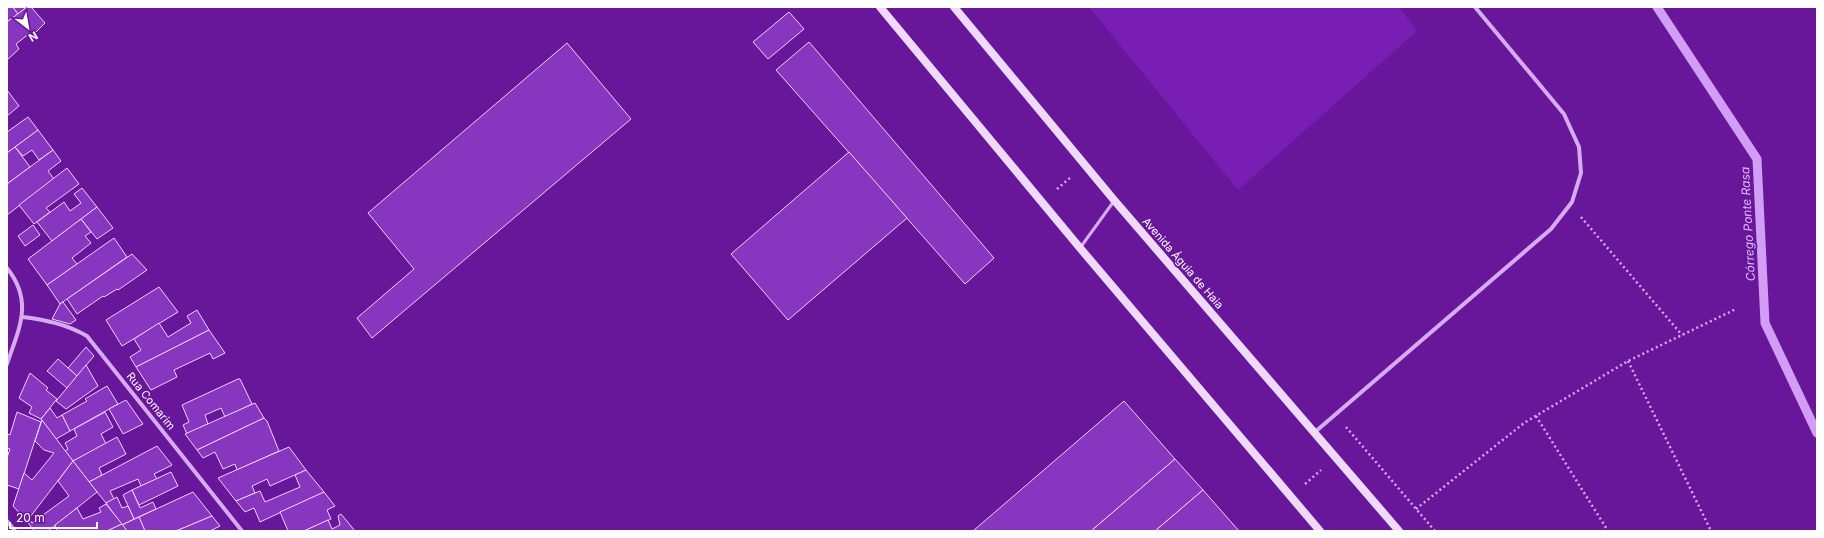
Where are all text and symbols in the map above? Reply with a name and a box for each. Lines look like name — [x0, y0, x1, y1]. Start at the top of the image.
north arrow — [8, 8, 48, 48]
text: N — [26, 28, 40, 45]
water label: Córrego Ponte Rasa — [1737, 166, 1758, 282]
street label: Avenida Águia de Haia — [1139, 214, 1227, 312]
street label: Rua Comarim — [124, 369, 178, 433]
scale bar — [10, 504, 97, 530]
text: 20 m — [16, 510, 45, 525]

